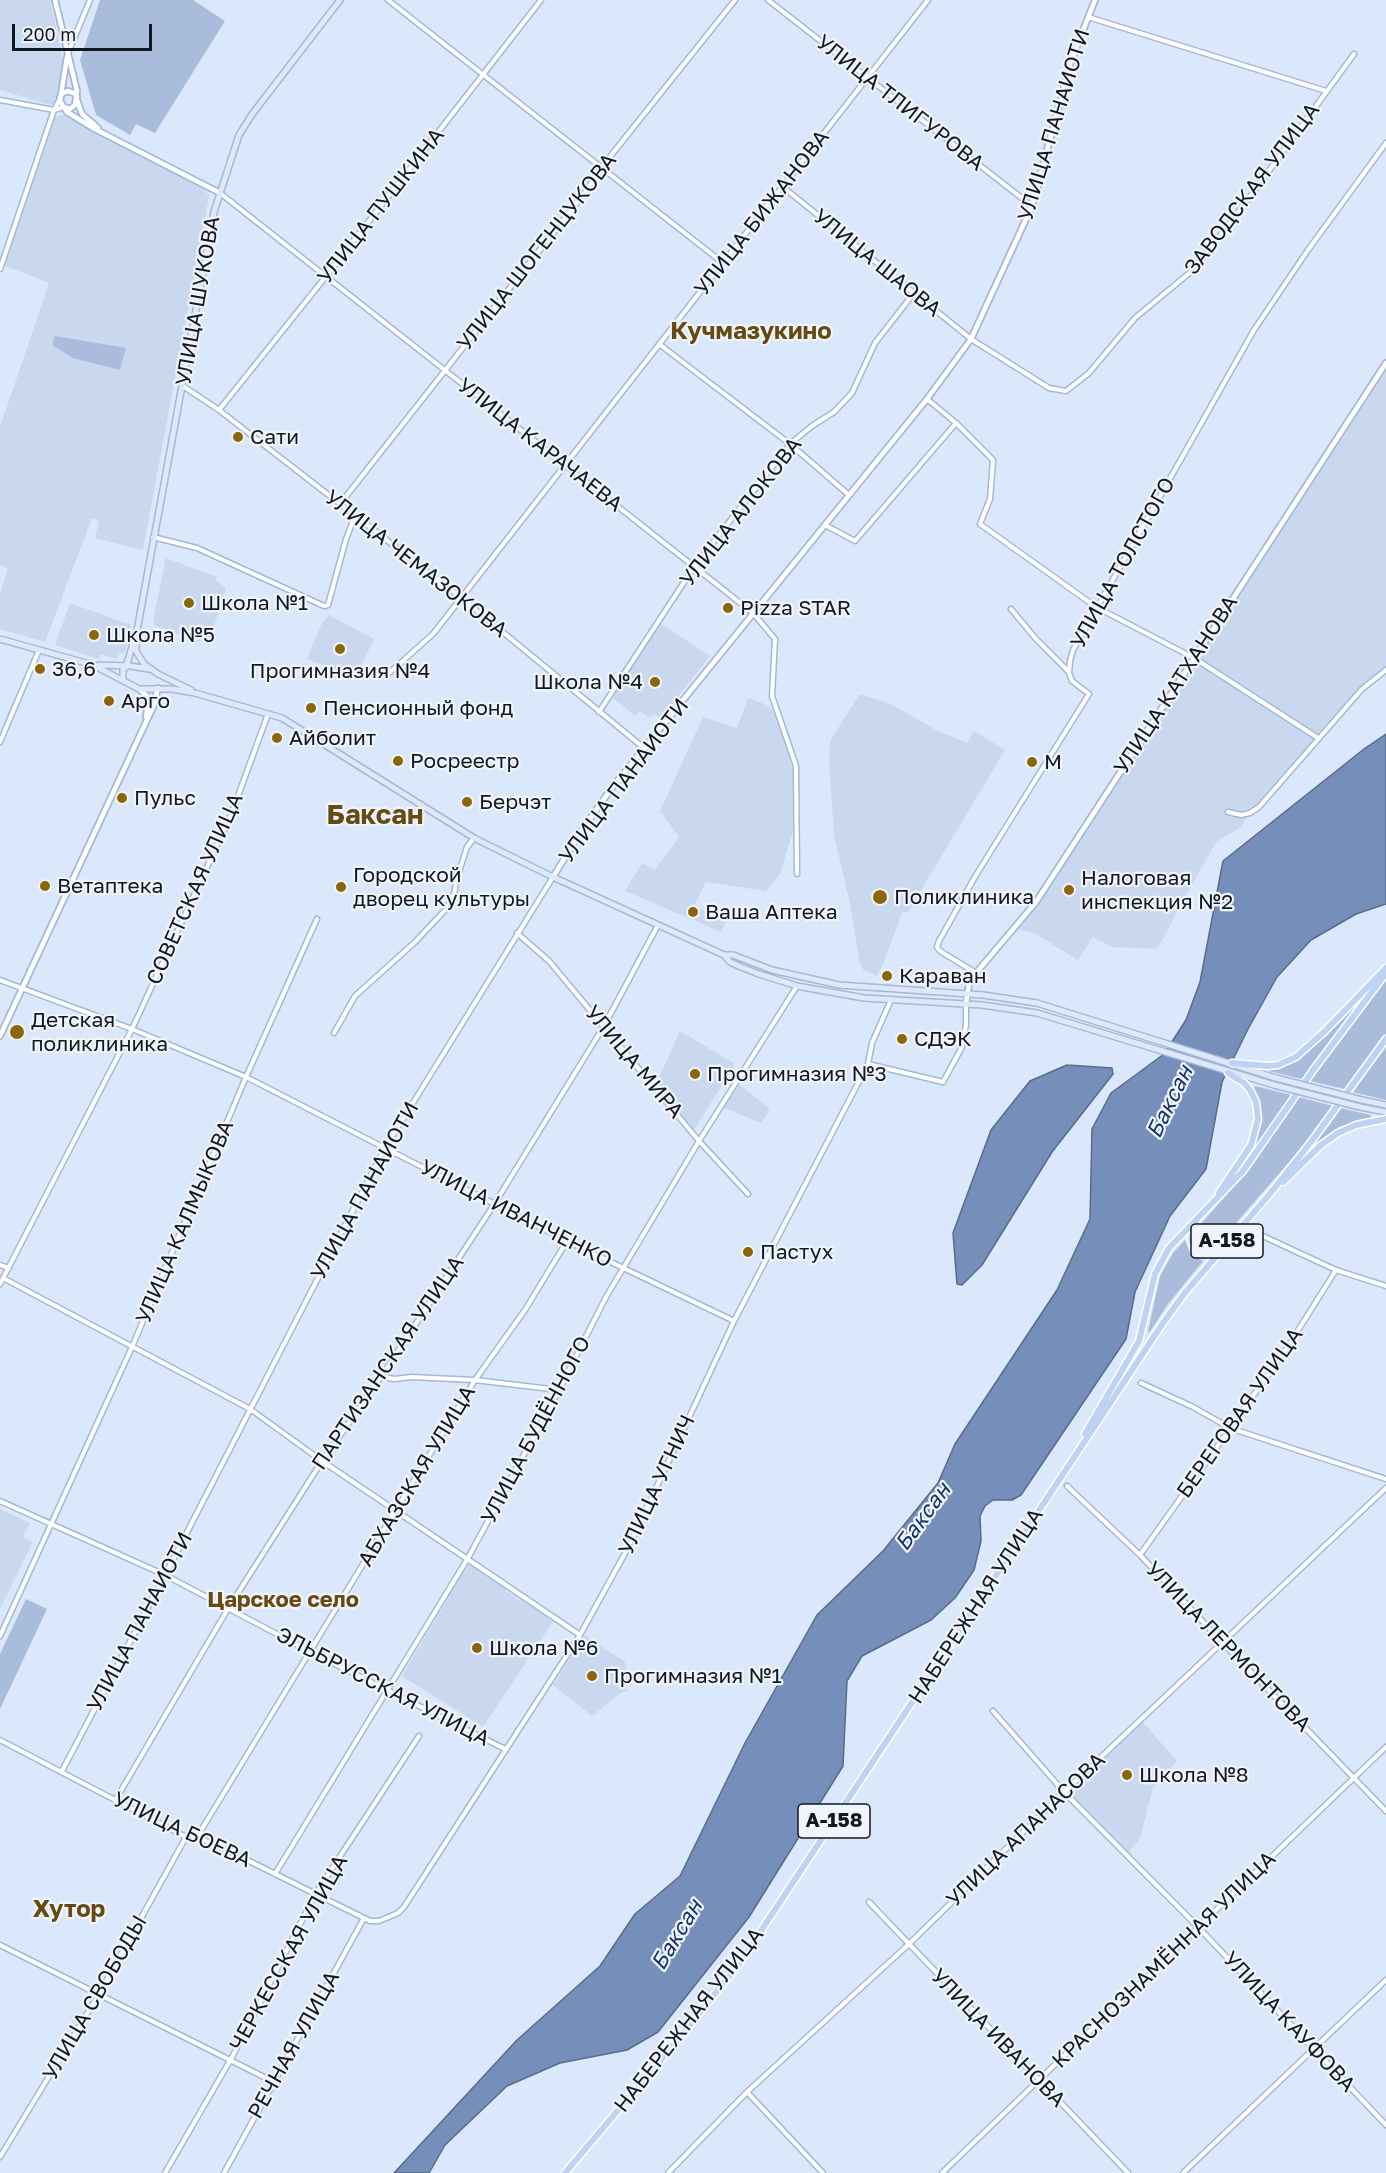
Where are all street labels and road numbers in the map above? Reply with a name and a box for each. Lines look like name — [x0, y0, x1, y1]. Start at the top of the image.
street label: УЛИЦА ПАНАИОТИ — [1013, 26, 1095, 224]
street label: УЛИЦА ТЛИГУРОВА — [811, 30, 989, 176]
street label: ЗАВОДСКАЯ УЛИЦА — [1179, 98, 1325, 280]
street label: УЛИЦА ПУШКИНА — [312, 123, 450, 289]
street label: УЛИЦА БИЖАНОВА — [689, 125, 835, 301]
street label: УЛИЦА ШОГЕНЦУКОВА — [452, 148, 622, 356]
street label: УЛИЦА ШАОВА — [808, 204, 946, 322]
street label: УЛИЦА ШУКОВА — [171, 214, 225, 388]
street label: УЛИЦА КАРАЧАЕВА — [452, 373, 628, 517]
street label: УЛИЦА АЛОКОВА — [675, 432, 807, 592]
street label: УЛИЦА ТОЛСТОГО — [1065, 473, 1181, 653]
street label: УЛИЦА ЧЕМАЗОКОВА — [320, 485, 512, 643]
street label: УЛИЦА КАТХАНОВА — [1109, 591, 1243, 779]
street label: УЛИЦА ПАНАИОТИ — [554, 694, 694, 868]
street label: СОВЕТСКАЯ УЛИЦА — [141, 789, 249, 989]
street label: УЛИЦА МИРА — [579, 1000, 689, 1124]
street label: УЛИЦА ПАНАИОТИ — [306, 1098, 424, 1284]
street label: УЛИЦА КАЛМЫКОВА — [131, 1116, 239, 1328]
street label: УЛИЦА ИВАНЧЕНКО — [416, 1155, 616, 1273]
road number: А-158 — [1191, 1224, 1263, 1258]
street label: ПАРТИЗАНСКАЯ УЛИЦА — [307, 1251, 469, 1475]
street label: БЕРЕГОВАЯ УЛИЦА — [1172, 1323, 1308, 1503]
street label: УЛИЦА БУДЁННОГО — [476, 1332, 596, 1528]
street label: АБХАЗСКАЯ УЛИЦА — [353, 1381, 481, 1571]
street label: УЛИЦА УГНИЧ — [614, 1411, 700, 1559]
street label: НАБЕРЕЖНАЯ УЛИЦА — [903, 1504, 1049, 1708]
street label: УЛИЦА ПАНАИОТИ — [82, 1528, 198, 1716]
street label: УЛИЦА ЛЕРМОНТОВА — [1140, 1557, 1316, 1737]
street label: ЭЛЬБРУССКАЯ УЛИЦА — [272, 1622, 494, 1752]
street label: УЛИЦА АПАНАСОВА — [941, 1748, 1111, 1912]
street label: УЛИЦА БОЕВА — [109, 1787, 255, 1873]
road number: А-158 — [798, 1804, 870, 1838]
street label: КРАСНОЗНАМЁННАЯ УЛИЦА — [1047, 1846, 1281, 2074]
street label: ЧЕРКЕССКАЯ УЛИЦА — [225, 1851, 353, 2055]
street label: УЛИЦА СВОБОДЫ — [37, 1911, 153, 2085]
street label: НАБЕРЕЖНАЯ УЛИЦА — [609, 1923, 769, 2117]
street label: УЛИЦА КАУФОВА — [1218, 1947, 1360, 2097]
street label: УЛИЦА ИВАНОВА — [925, 1964, 1071, 2112]
street label: РЕЧНАЯ УЛИЦА — [243, 1967, 345, 2123]

